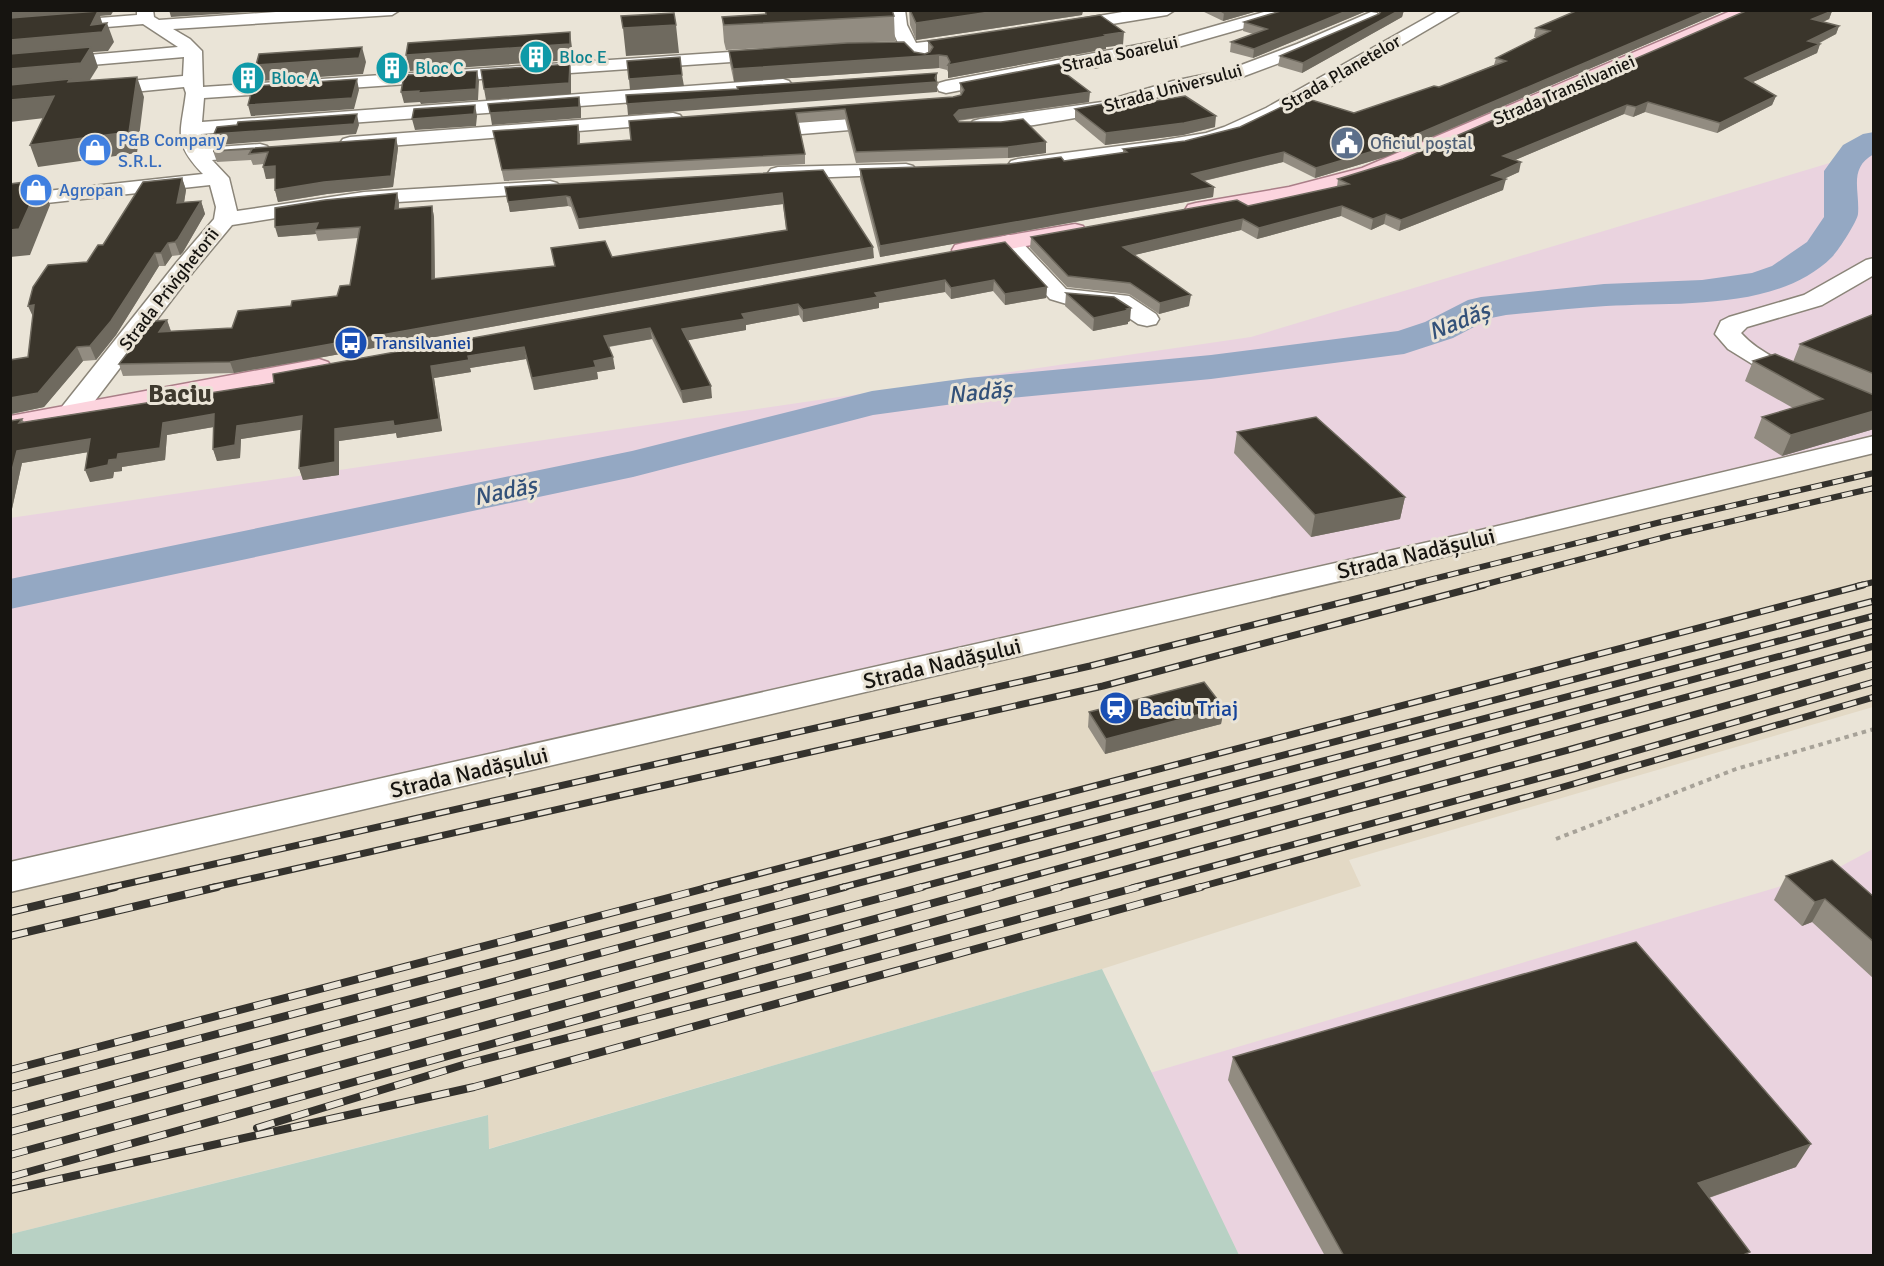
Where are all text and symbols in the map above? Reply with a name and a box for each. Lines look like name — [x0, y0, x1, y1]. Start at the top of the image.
street label: Strada Planetelor — [1277, 30, 1405, 116]
street label: Strada Soarelui — [1060, 31, 1180, 77]
building icon: Bloc E — [518, 39, 554, 75]
place label: Bloc E — [559, 46, 607, 68]
building icon: Bloc C — [374, 50, 410, 86]
street label: Strada Transilvaniei — [1490, 50, 1638, 130]
place label: Bloc C — [415, 57, 464, 79]
street label: Strada Universului — [1102, 59, 1244, 117]
building icon: Bloc A — [230, 60, 266, 96]
place label: Bloc A — [271, 67, 320, 89]
public building icon: Oficiul poștal — [1329, 125, 1365, 161]
place label: P&B Company S.R.L. — [118, 129, 226, 172]
shop icon: P&B Company S.R.L. — [77, 132, 113, 168]
place label: Oficiul poștal — [1370, 132, 1472, 154]
shop icon: Agropan — [18, 172, 54, 208]
place label: Agropan — [59, 179, 124, 201]
street label: Strada Privighetorii — [114, 223, 224, 355]
water label: Nadăș — [1424, 294, 1496, 347]
bus stop icon: Transilvaniei — [333, 325, 369, 361]
place label: Transilvaniei — [374, 332, 471, 354]
water label: Nadăș — [947, 373, 1016, 410]
district label: Baciu — [148, 378, 212, 410]
water label: Nadăș — [471, 469, 542, 512]
street label: Strada Nadășului — [1335, 522, 1498, 585]
street label: Strada Nadășului — [861, 632, 1024, 695]
station icon: Baciu Triaj — [1098, 690, 1134, 726]
place label: Baciu Triaj — [1139, 695, 1238, 722]
street label: Strada Nadășului — [388, 741, 551, 804]

